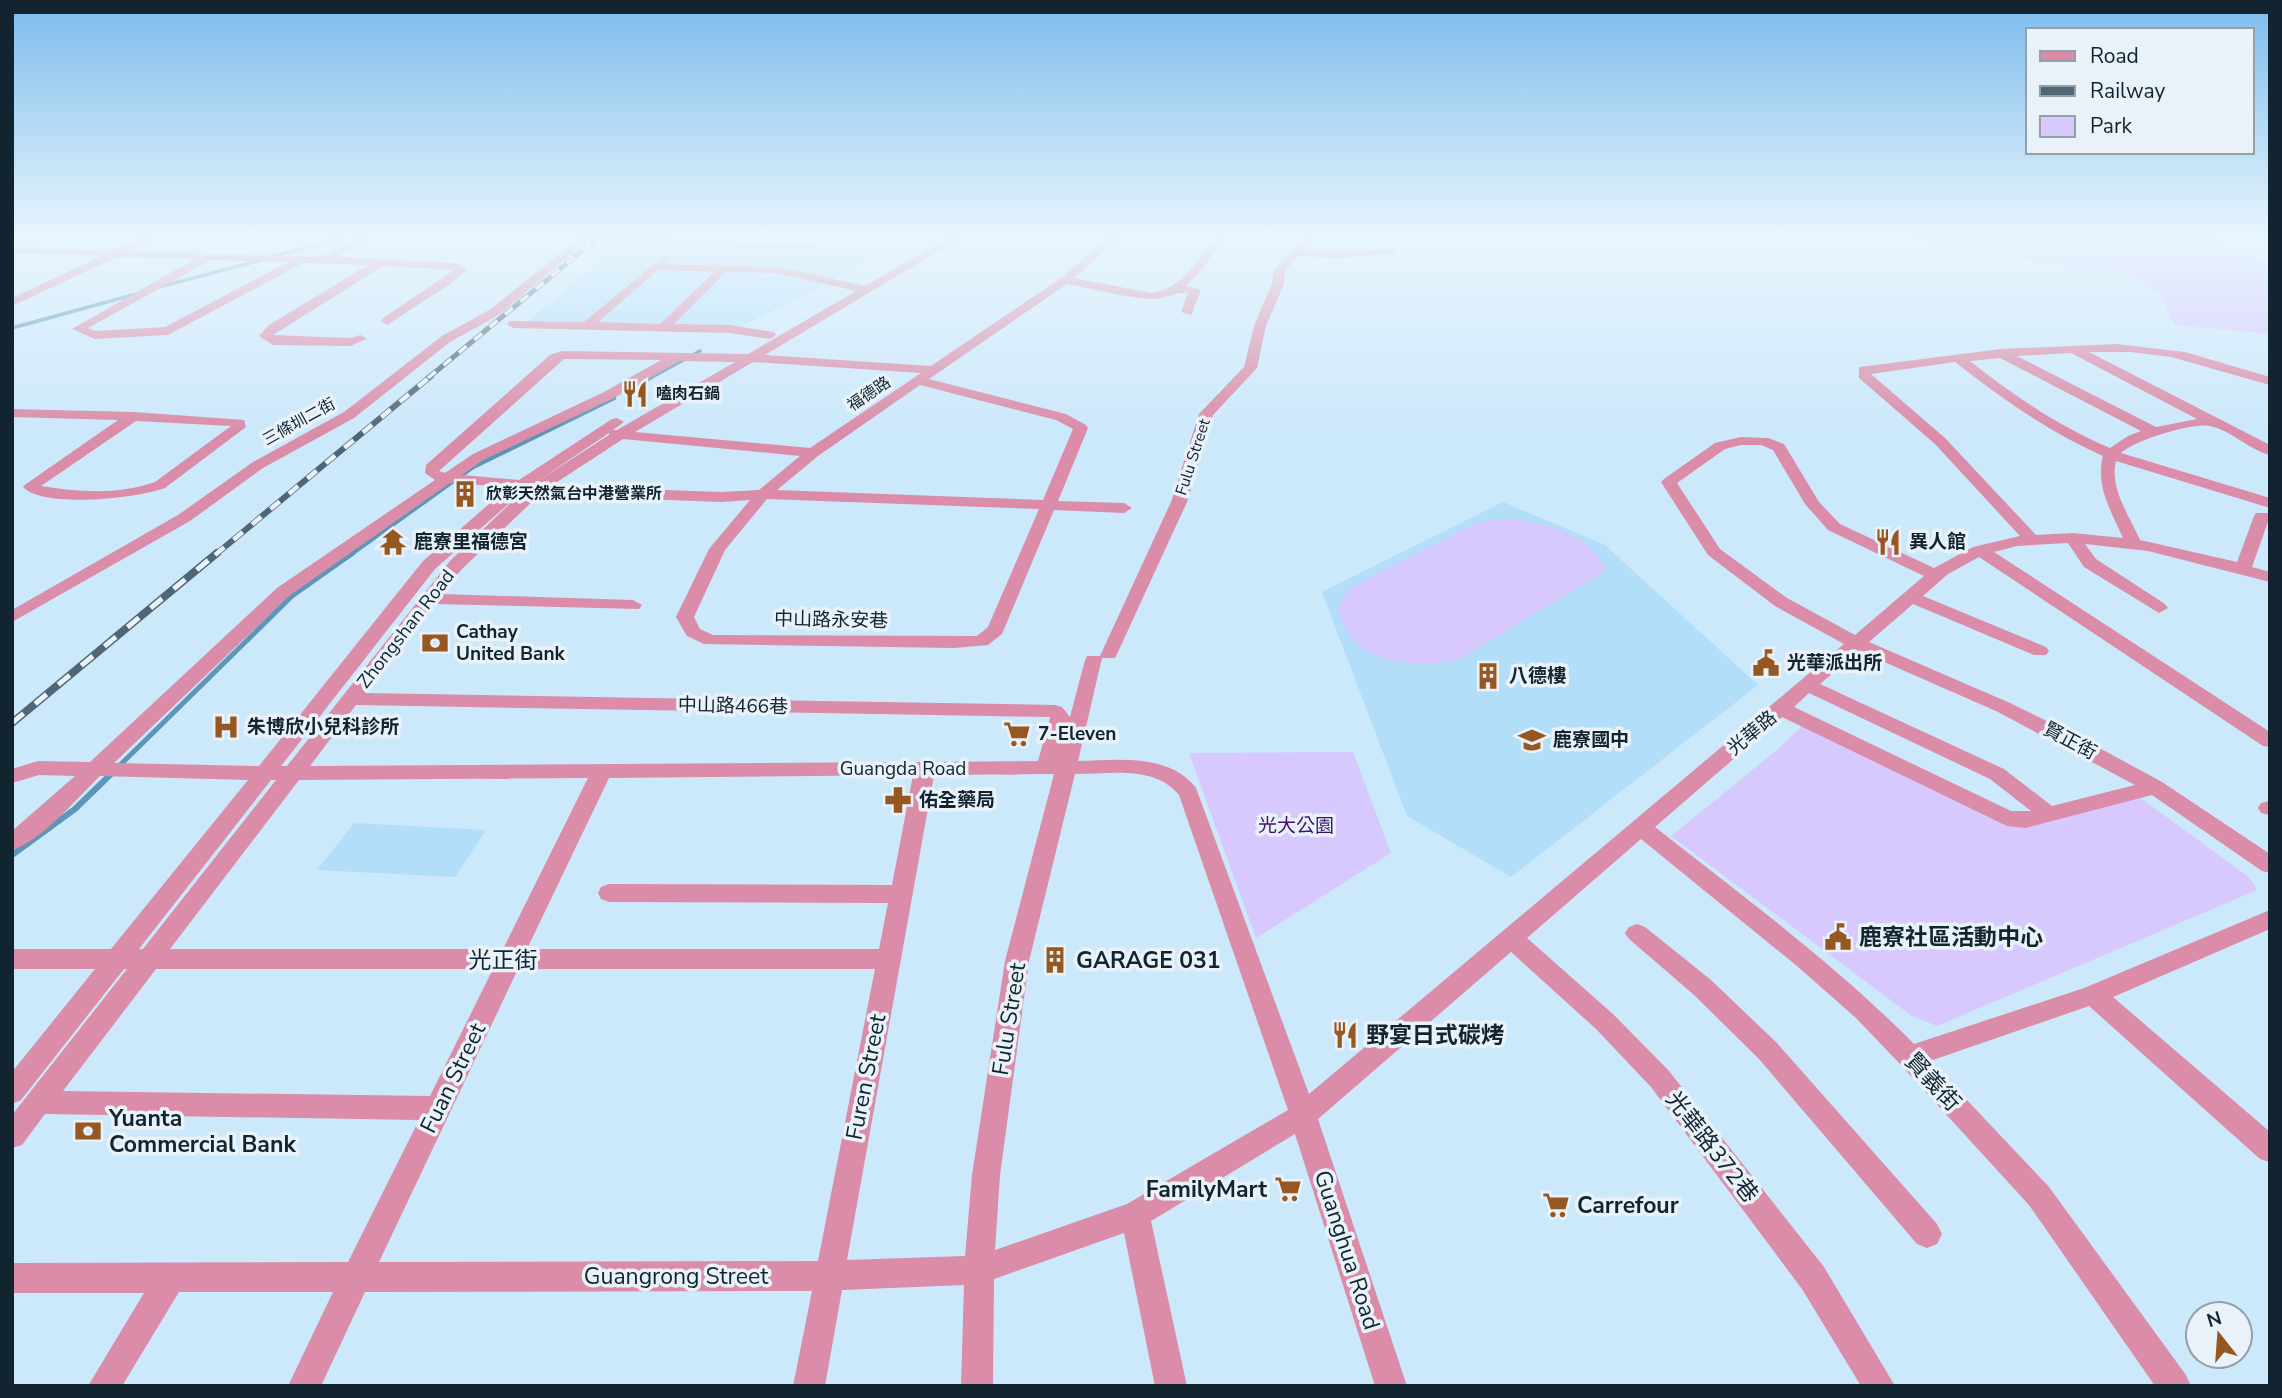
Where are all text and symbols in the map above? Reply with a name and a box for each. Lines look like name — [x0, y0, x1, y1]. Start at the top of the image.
legend — [2026, 28, 2254, 154]
text: Road — [2090, 42, 2139, 70]
text: Railway — [2090, 77, 2165, 105]
text: Park — [2090, 112, 2132, 140]
street label: 福德路 — [843, 371, 895, 417]
restaurant icon: 嗑肉石鍋 — [620, 379, 650, 409]
place label: 嗑肉石鍋 — [656, 383, 720, 405]
street label: 三條圳二街 — [259, 393, 339, 451]
street label: Fulu Street — [1170, 416, 1216, 498]
building icon: 欣彰天然氣台中港營業所 — [450, 479, 480, 509]
place label: 欣彰天然氣台中港營業所 — [486, 483, 662, 505]
temple icon: 鹿寮里福德宮 — [378, 527, 408, 557]
restaurant icon: 異人館 — [1873, 527, 1903, 557]
place label: 鹿寮里福德宮 — [414, 529, 528, 555]
place label: 異人館 — [1909, 529, 1966, 555]
street label: Zhongshan Road — [351, 564, 461, 694]
street label: 中山路永安巷 — [774, 606, 888, 634]
place label: Cathay United Bank — [456, 619, 566, 667]
bank icon: Cathay United Bank — [420, 628, 450, 658]
public building icon: 光華派出所 — [1751, 648, 1781, 678]
place label: 光華派出所 — [1787, 650, 1882, 676]
building icon: 八德樓 — [1473, 661, 1503, 691]
place label: 八德樓 — [1509, 663, 1566, 689]
street label: 中山路466巷 — [678, 692, 788, 720]
street label: 光華路 — [1722, 705, 1782, 761]
hospital icon: 朱博欣小兒科診所 — [211, 712, 241, 742]
place label: 朱博欣小兒科診所 — [247, 714, 399, 740]
street label: 賢正街 — [2039, 716, 2101, 766]
supermarket icon: 7-Eleven — [1002, 719, 1032, 749]
place label: 7-Eleven — [1038, 721, 1116, 747]
school or university icon: 鹿寮國中 — [1517, 725, 1547, 755]
place label: 鹿寮國中 — [1553, 727, 1629, 753]
street label: Guangda Road — [840, 756, 966, 782]
pharmacy icon: 佑全藥局 — [883, 785, 913, 815]
place label: 佑全藥局 — [919, 787, 995, 813]
park label: 光大公園 — [1258, 813, 1334, 839]
public building icon: 鹿寮社區活動中心 — [1823, 922, 1853, 952]
place label: 鹿寮社區活動中心 — [1859, 922, 2043, 953]
street label: 光正街 — [469, 945, 538, 976]
building icon: GARAGE 031 — [1040, 945, 1070, 975]
place label: GARAGE 031 — [1076, 945, 1221, 976]
street label: Fulu Street — [985, 960, 1033, 1078]
street label: Furen Street — [839, 1011, 894, 1142]
street label: Fuan Street — [413, 1017, 493, 1138]
restaurant icon: 野宴日式碳烤 — [1330, 1020, 1360, 1050]
place label: 野宴日式碳烤 — [1366, 1020, 1504, 1051]
street label: 賢義街 — [1898, 1046, 1968, 1118]
street label: 光華路372巷 — [1659, 1085, 1765, 1209]
place label: Yuanta Commercial Bank — [108, 1103, 296, 1160]
bank icon: Yuanta Commercial Bank — [73, 1116, 103, 1146]
street label: Guanghua Road — [1307, 1166, 1387, 1334]
place label: FamilyMart — [1146, 1174, 1267, 1205]
supermarket icon: FamilyMart — [1273, 1174, 1303, 1204]
supermarket icon: Carrefour — [1541, 1190, 1571, 1220]
place label: Carrefour — [1577, 1190, 1679, 1221]
street label: Guangrong Street — [584, 1261, 769, 1292]
north arrow — [2184, 1300, 2254, 1370]
text: N — [2204, 1305, 2225, 1334]

